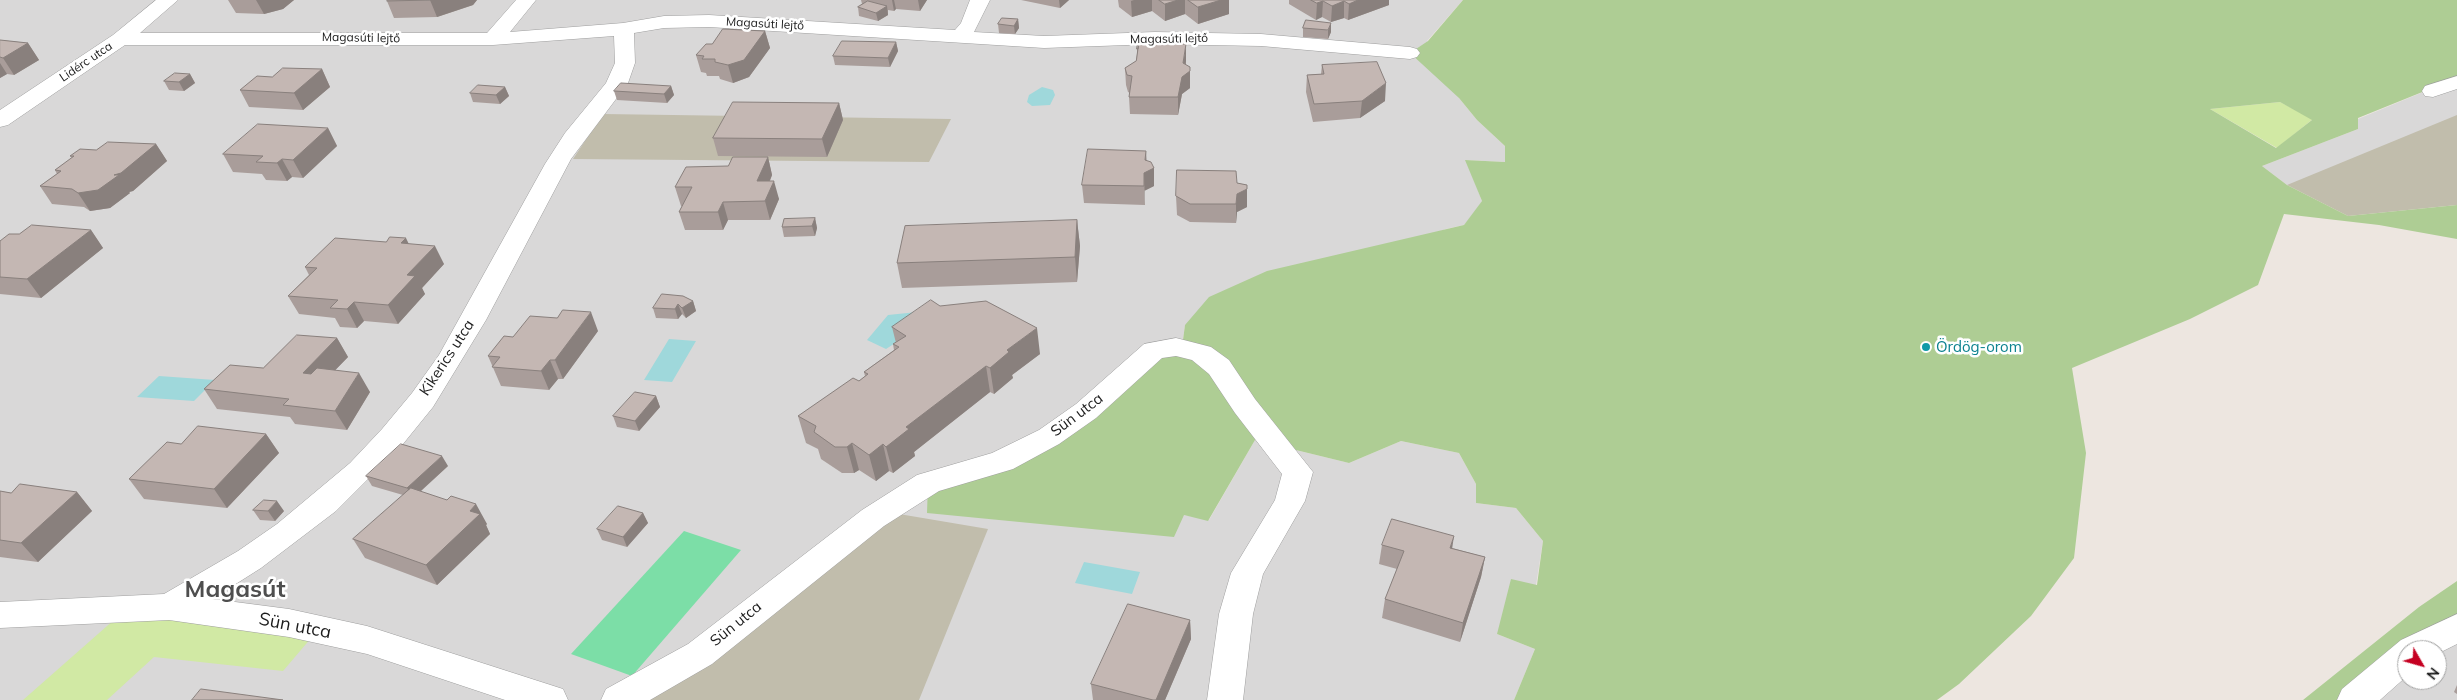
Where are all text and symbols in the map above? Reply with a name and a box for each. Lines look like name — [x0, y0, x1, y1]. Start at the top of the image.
street label: Magasúti lejtő — [726, 15, 804, 33]
street label: Magasúti lejtő — [322, 30, 400, 46]
street label: Magasúti lejtő — [1130, 31, 1208, 47]
street label: Lidérc utca — [57, 39, 115, 85]
street label: Kikerics utca — [416, 317, 478, 399]
place label: Ördög-orom — [1936, 338, 2022, 356]
marker: Ördög-orom — [1920, 341, 1932, 353]
street label: Sün utca — [1047, 389, 1107, 441]
district label: Magasút — [185, 576, 285, 604]
street label: Sün utca — [707, 598, 765, 650]
street label: Sün utca — [257, 608, 333, 644]
north arrow — [2397, 640, 2447, 690]
text: N — [2423, 664, 2443, 683]

